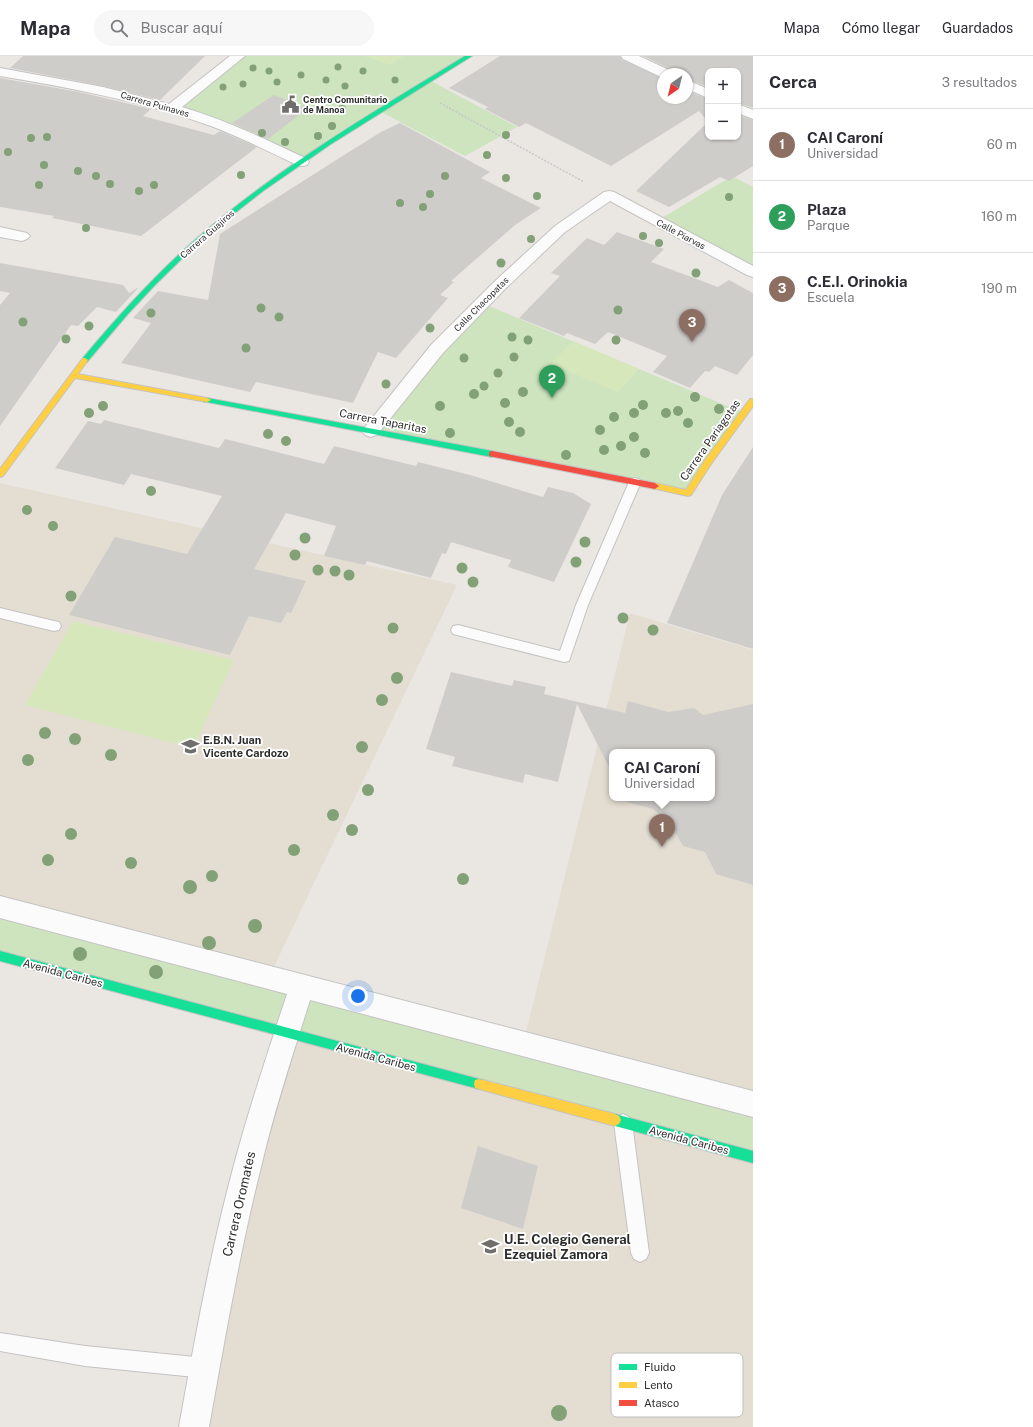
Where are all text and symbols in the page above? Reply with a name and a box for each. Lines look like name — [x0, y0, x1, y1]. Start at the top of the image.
search box — [94, 10, 374, 46]
text: Mapa — [20, 17, 70, 39]
icon: search — [108, 17, 130, 39]
text: Buscar aquí — [140, 19, 222, 36]
text: Mapa — [784, 20, 820, 36]
text: Cómo llegar — [842, 20, 920, 36]
text: Guardados — [942, 20, 1013, 36]
north arrow — [657, 68, 693, 104]
map controls — [705, 68, 741, 140]
button: + — [705, 68, 741, 104]
text: Cerca — [769, 72, 817, 92]
text: 3 resultados — [942, 75, 1017, 90]
street label: Carrera Puinaves — [119, 89, 191, 119]
public building icon: Centro Comunitario de Manoa — [280, 94, 300, 114]
place label: Centro Comunitario de Manoa — [303, 94, 387, 115]
button: − — [705, 104, 741, 140]
text: CAI Caroní — [807, 129, 883, 146]
text: 1 — [779, 137, 785, 152]
text: 60 m — [987, 137, 1017, 152]
text: Universidad — [807, 146, 878, 161]
text: Plaza — [807, 201, 846, 218]
street label: Carrera Guajiros — [178, 207, 237, 261]
text: 2 — [778, 209, 786, 224]
text: 160 m — [981, 209, 1017, 224]
street label: Calle Piarvas — [655, 216, 708, 252]
text: Parque — [807, 218, 850, 233]
text: C.E.I. Orinokia — [807, 273, 908, 290]
street label: Calle Chacopatas — [451, 274, 511, 334]
text: 3 — [778, 281, 786, 296]
text: 190 m — [981, 281, 1017, 296]
text: Escuela — [807, 290, 855, 305]
pin: 3 — [679, 309, 705, 342]
pin: 2 — [539, 365, 565, 398]
street label: Carrera Pariagotas — [678, 397, 743, 483]
street label: Carrera Taparitas — [338, 407, 428, 435]
place label: E.B.N. Juan Vicente Cardozo — [203, 734, 289, 759]
school or university icon: E.B.N. Juan Vicente Cardozo — [180, 736, 200, 756]
popup — [609, 749, 715, 801]
text: CAI Caroní — [624, 759, 700, 776]
text: Universidad — [624, 776, 695, 791]
pin: 1 — [649, 814, 675, 847]
street label: Avenida Caribes — [22, 957, 105, 990]
your location — [348, 986, 368, 1006]
street label: Avenida Caribes — [335, 1041, 418, 1074]
street label: Avenida Caribes — [648, 1124, 731, 1157]
street label: Carrera Oromates — [220, 1150, 258, 1258]
place label: U.E. Colegio General Ezequiel Zamora — [504, 1232, 631, 1262]
school or university icon: U.E. Colegio General Ezequiel Zamora — [481, 1236, 501, 1256]
legend — [611, 1353, 743, 1417]
text: Fluido — [644, 1361, 676, 1373]
text: Lento — [644, 1379, 673, 1391]
text: Atasco — [644, 1397, 679, 1409]

